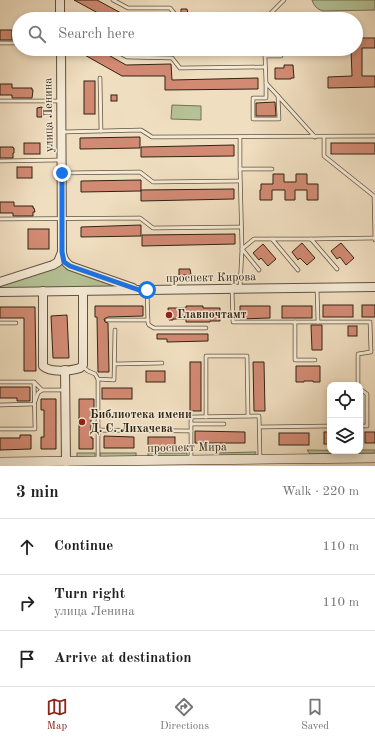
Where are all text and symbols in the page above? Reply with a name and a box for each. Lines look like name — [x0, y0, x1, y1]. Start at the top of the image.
search box — [12, 12, 363, 56]
icon: search — [26, 23, 48, 45]
text: Search here — [58, 27, 135, 42]
street label: улица Ленина — [42, 78, 56, 152]
route end — [53, 164, 71, 182]
street label: проспект Кирова — [166, 271, 256, 285]
route start — [138, 281, 156, 299]
place label: Главпочтамт — [177, 309, 247, 321]
marker: Главпочтамт — [164, 310, 174, 320]
map controls — [327, 382, 363, 454]
button: locate — [327, 382, 363, 418]
place label: Библиотека имени Д. С. Лихачева — [90, 409, 192, 435]
marker: Библиотека имени Д. С. Лихачева — [77, 417, 87, 427]
button: layers — [327, 418, 363, 454]
street label: проспект Мира — [147, 441, 227, 455]
text: 3 min — [16, 484, 59, 501]
text: Walk · 220 m — [282, 485, 359, 498]
icon: ahead — [16, 536, 38, 558]
text: Continue — [54, 539, 113, 554]
text: 110 m — [322, 540, 359, 553]
text: Turn right — [54, 587, 125, 602]
icon: right — [16, 592, 38, 614]
text: 110 m — [322, 596, 359, 609]
text: улица Ленина — [54, 605, 135, 618]
icon: arrive — [16, 648, 38, 670]
text: Arrive at destination — [54, 651, 192, 666]
tab: Map — [46, 696, 68, 734]
tab: Directions — [160, 696, 209, 734]
tab: Saved — [301, 696, 329, 734]

